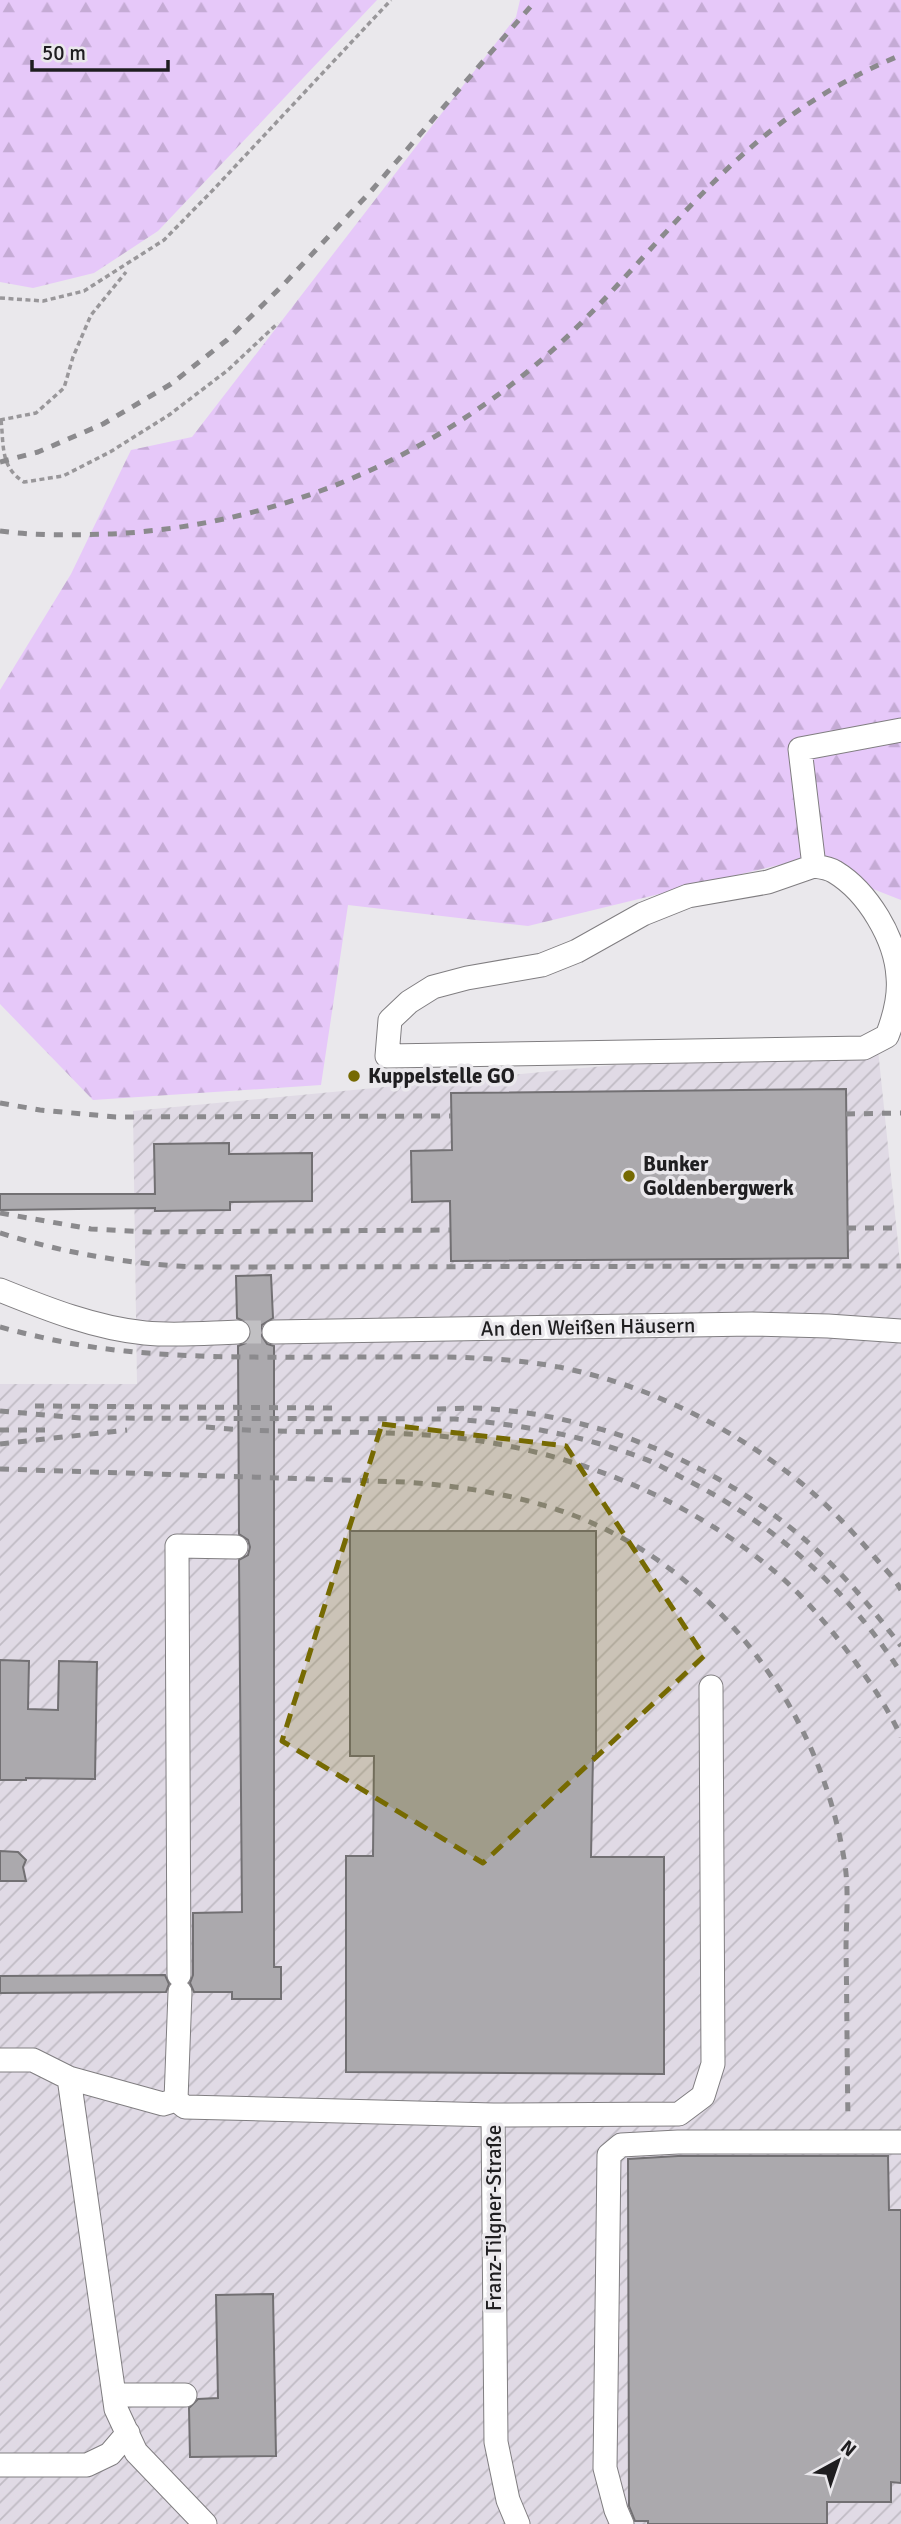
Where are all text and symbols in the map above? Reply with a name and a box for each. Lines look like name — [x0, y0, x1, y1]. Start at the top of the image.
scale bar — [32, 28, 168, 72]
text: 50 m — [42, 40, 86, 66]
place label: Kuppelstelle GO — [368, 1063, 515, 1089]
marker: Kuppelstelle GO — [346, 1068, 362, 1084]
place label: Bunker Goldenbergwerk — [643, 1151, 794, 1201]
marker: Bunker Goldenbergwerk — [621, 1168, 637, 1184]
street label: An den Weißen Häusern — [480, 1312, 696, 1342]
street label: Franz-Tilgner-Straße — [481, 2125, 507, 2311]
north arrow — [803, 2426, 873, 2496]
text: N — [836, 2435, 861, 2462]

